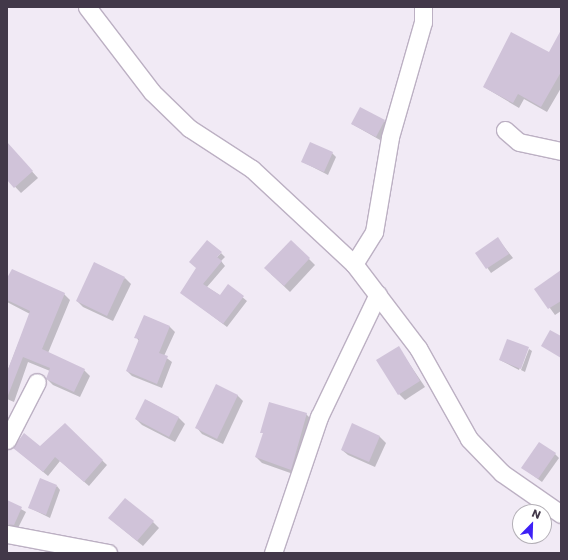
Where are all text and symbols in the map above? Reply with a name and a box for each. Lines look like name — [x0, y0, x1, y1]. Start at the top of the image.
north arrow — [512, 504, 552, 544]
text: N — [529, 505, 543, 523]

